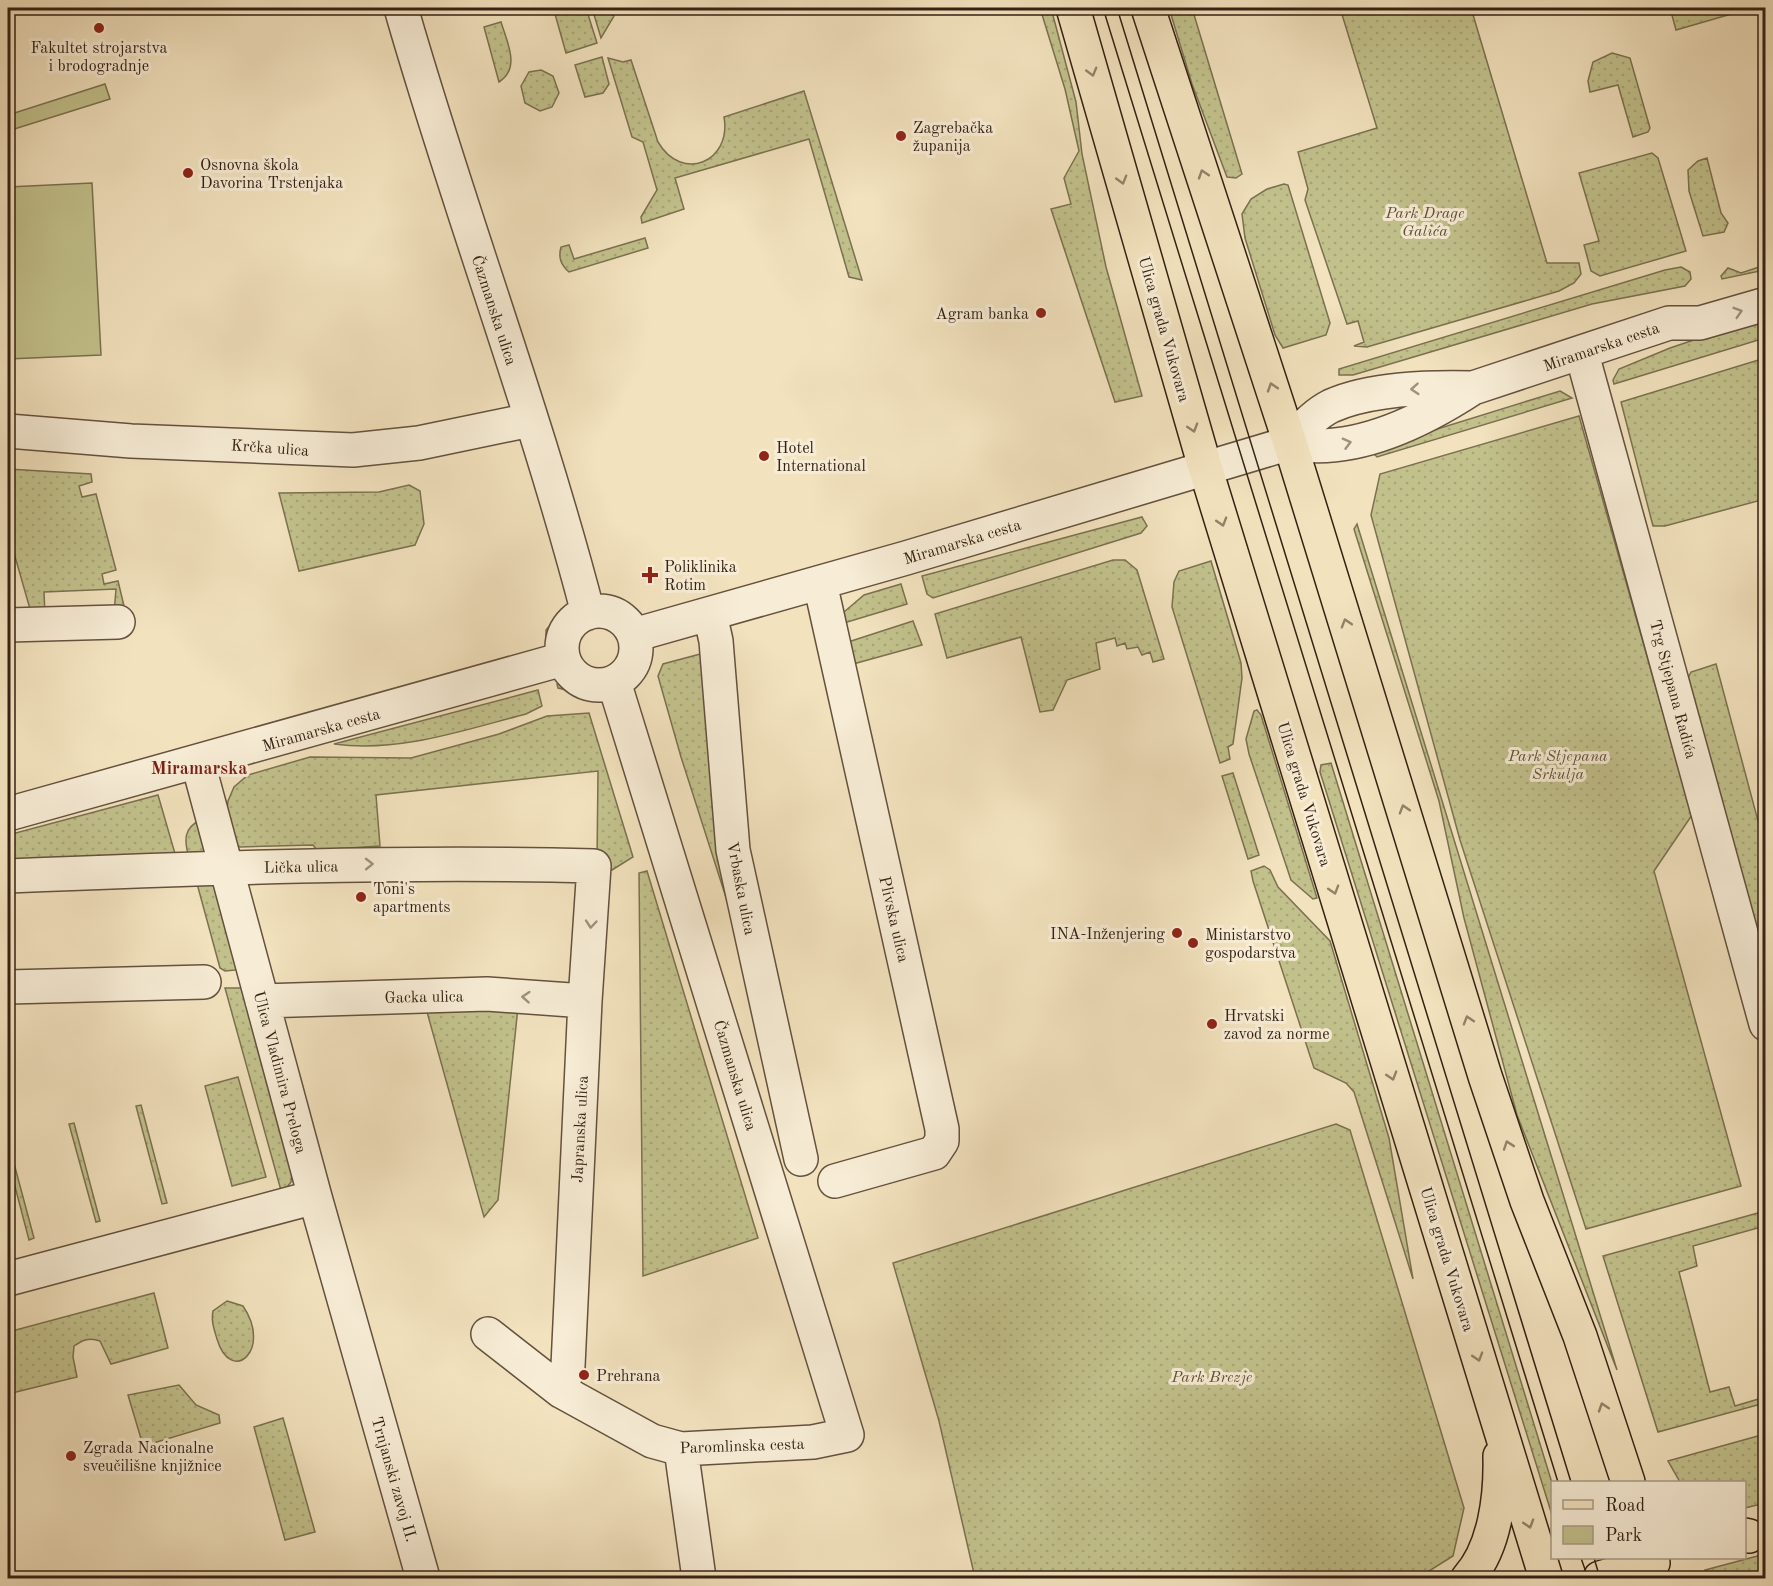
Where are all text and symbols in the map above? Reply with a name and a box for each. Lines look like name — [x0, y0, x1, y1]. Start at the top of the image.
marker: Fakultet strojarstva i brodogradnje — [92, 21, 106, 35]
place label: Fakultet strojarstva i brodogradnje — [31, 41, 168, 75]
one-way arrow — [1085, 66, 1097, 77]
place label: Zagrebačka županija — [913, 121, 993, 155]
marker: Zagrebačka županija — [894, 129, 908, 143]
place label: Osnovna škola Davorina Trstenjaka — [200, 158, 343, 192]
marker: Osnovna škola Davorina Trstenjaka — [181, 166, 195, 180]
one-way arrow — [1198, 169, 1211, 180]
one-way arrow — [1115, 175, 1128, 185]
park label: Park Drage Galića — [1384, 206, 1465, 240]
street label: Čazmanska ulica — [468, 252, 523, 368]
street label: Ulica grada Vukovara — [1135, 255, 1192, 404]
marker: Agram banka — [1034, 306, 1048, 320]
place label: Agram banka — [936, 307, 1029, 323]
one-way arrow — [1732, 307, 1743, 320]
street label: Miramarska cesta — [1541, 320, 1662, 375]
one-way arrow — [1266, 382, 1279, 393]
one-way arrow — [1410, 382, 1419, 395]
one-way arrow — [1186, 422, 1198, 433]
street label: Krčka ulica — [230, 438, 310, 460]
one-way arrow — [1342, 438, 1352, 451]
place label: Hotel International — [776, 441, 866, 475]
marker: Hotel International — [757, 449, 771, 463]
street label: Miramarska cesta — [902, 517, 1023, 568]
one-way arrow — [1215, 517, 1227, 527]
place label: Poliklinika Rotim — [664, 560, 737, 594]
marker: Poliklinika Rotim — [641, 566, 659, 584]
one-way arrow — [1341, 618, 1353, 629]
street label: Trg Stjepana Radića — [1646, 618, 1698, 761]
street label: Miramarska cesta — [261, 706, 382, 755]
street label: Ulica grada Vukovara — [1273, 720, 1333, 869]
park label: Park Stjepana Srkulja — [1507, 749, 1608, 783]
district label: Miramarska — [151, 760, 247, 778]
one-way arrow — [1399, 804, 1411, 815]
street label: Vrbaska ulica — [723, 840, 757, 936]
one-way arrow — [364, 858, 373, 870]
street label: Lička ulica — [264, 859, 339, 877]
street label: Plivska ulica — [875, 875, 911, 964]
place label: Toni's apartments — [373, 882, 451, 916]
one-way arrow — [1327, 884, 1340, 895]
marker: Toni's apartments — [354, 890, 368, 904]
one-way arrow — [585, 920, 598, 929]
marker: INA-Inženjering — [1170, 926, 1184, 940]
place label: INA-Inženjering — [1050, 927, 1165, 943]
place label: Ministarstvo gospodarstva — [1205, 928, 1296, 962]
marker: Ministarstvo gospodarstva — [1186, 936, 1200, 950]
street label: Gacka ulica — [384, 989, 464, 1007]
street label: Ulica Vladimira Preloga — [250, 990, 308, 1155]
one-way arrow — [522, 991, 531, 1004]
place label: Hrvatski zavod za norme — [1224, 1009, 1330, 1043]
one-way arrow — [1463, 1015, 1475, 1026]
street label: Čazmanska ulica — [710, 1017, 763, 1133]
marker: Hrvatski zavod za norme — [1205, 1017, 1219, 1031]
one-way arrow — [1384, 1070, 1397, 1081]
street label: Japranska ulica — [570, 1075, 592, 1183]
one-way arrow — [1503, 1141, 1516, 1151]
street label: Ulica grada Vukovara — [1416, 1185, 1476, 1334]
one-way arrow — [1471, 1352, 1483, 1362]
marker: Prehrana — [577, 1368, 591, 1382]
place label: Prehrana — [596, 1369, 661, 1385]
park label: Park Brezje — [1171, 1370, 1253, 1386]
one-way arrow — [1598, 1402, 1611, 1413]
street label: Trnjanski zavoj II. — [368, 1415, 419, 1544]
street label: Paromlinska cesta — [679, 1437, 805, 1457]
place label: Zgrada Nacionalne sveučilišne knjižnice — [83, 1441, 222, 1475]
marker: Zgrada Nacionalne sveučilišne knjižnice — [64, 1449, 78, 1463]
legend — [1551, 1481, 1746, 1559]
text: Road — [1605, 1497, 1645, 1515]
one-way arrow — [1522, 1518, 1534, 1529]
text: Park — [1605, 1527, 1642, 1545]

